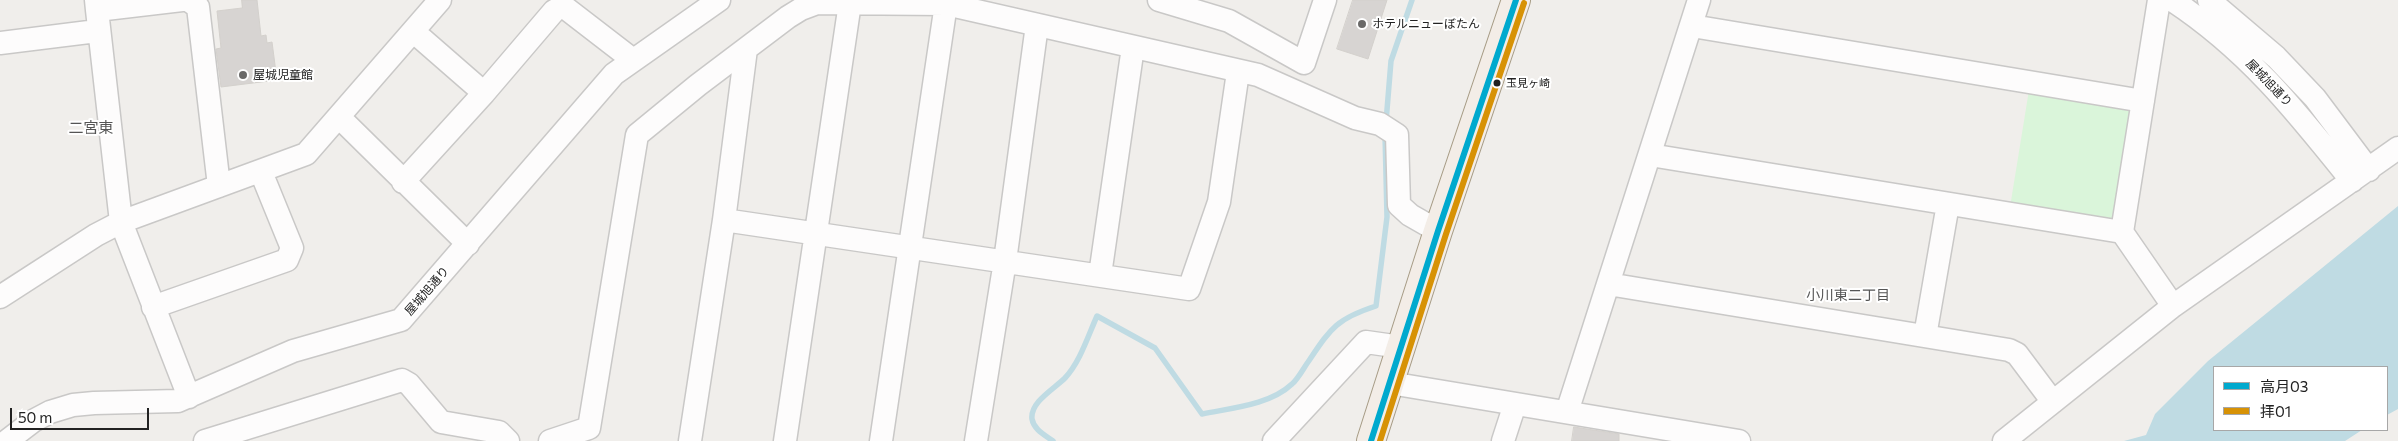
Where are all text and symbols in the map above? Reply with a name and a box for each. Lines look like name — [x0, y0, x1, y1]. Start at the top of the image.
place label: ホテルニューぼたん — [1372, 17, 1480, 31]
marker: ホテルニューぼたん — [1356, 18, 1368, 30]
street label: 屋城旭通り — [2243, 56, 2295, 110]
place label: 屋城児童館 — [253, 68, 313, 82]
marker: 屋城児童館 — [237, 69, 249, 81]
place label: 玉見ヶ崎 — [1506, 76, 1550, 90]
marker: 玉見ヶ崎 — [1492, 78, 1502, 88]
district label: 二宮東 — [69, 119, 113, 137]
street label: 屋城旭通り — [402, 264, 452, 318]
district label: 小川東二丁目 — [1806, 287, 1890, 303]
legend — [2213, 366, 2388, 431]
text: 高月03 — [2260, 377, 2308, 395]
scale bar — [12, 398, 151, 430]
text: 拝01 — [2260, 402, 2291, 420]
text: 50 m — [18, 408, 52, 426]

